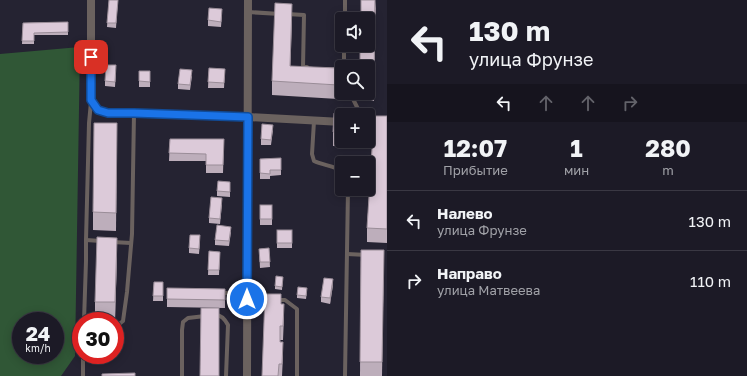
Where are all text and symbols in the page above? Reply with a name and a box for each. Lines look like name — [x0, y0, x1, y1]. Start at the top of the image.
map controls — [335, 12, 375, 196]
button: sound — [335, 12, 375, 52]
text: 130 m — [469, 14, 550, 47]
icon: left — [403, 16, 455, 68]
pin — [74, 40, 108, 74]
icon: arrive — [80, 46, 102, 68]
text: улица Фрунзе — [469, 48, 593, 70]
button: search — [335, 60, 375, 100]
icon: left — [493, 92, 515, 114]
icon: ahead — [535, 92, 557, 114]
icon: ahead — [577, 92, 599, 114]
icon: right — [619, 92, 641, 114]
button: + — [335, 108, 375, 148]
text: 12:07 — [444, 133, 507, 162]
text: 1 — [570, 133, 583, 162]
text: 280 — [645, 133, 691, 162]
button: − — [335, 156, 375, 196]
text: Прибытие — [443, 162, 508, 178]
text: мин — [564, 162, 589, 178]
text: m — [662, 162, 674, 178]
text: Налево — [437, 204, 493, 222]
icon: left — [403, 210, 425, 232]
text: 130 m — [689, 212, 731, 230]
text: улица Фрунзе — [437, 222, 527, 238]
text: Направо — [437, 264, 502, 282]
icon: right — [403, 270, 425, 292]
text: 110 m — [690, 272, 731, 290]
position arrow — [226, 278, 268, 320]
text: улица Матвеева — [437, 282, 540, 298]
speed limit sign: 30 — [72, 312, 124, 364]
text: 24 — [26, 321, 50, 345]
text: km/h — [25, 342, 51, 354]

